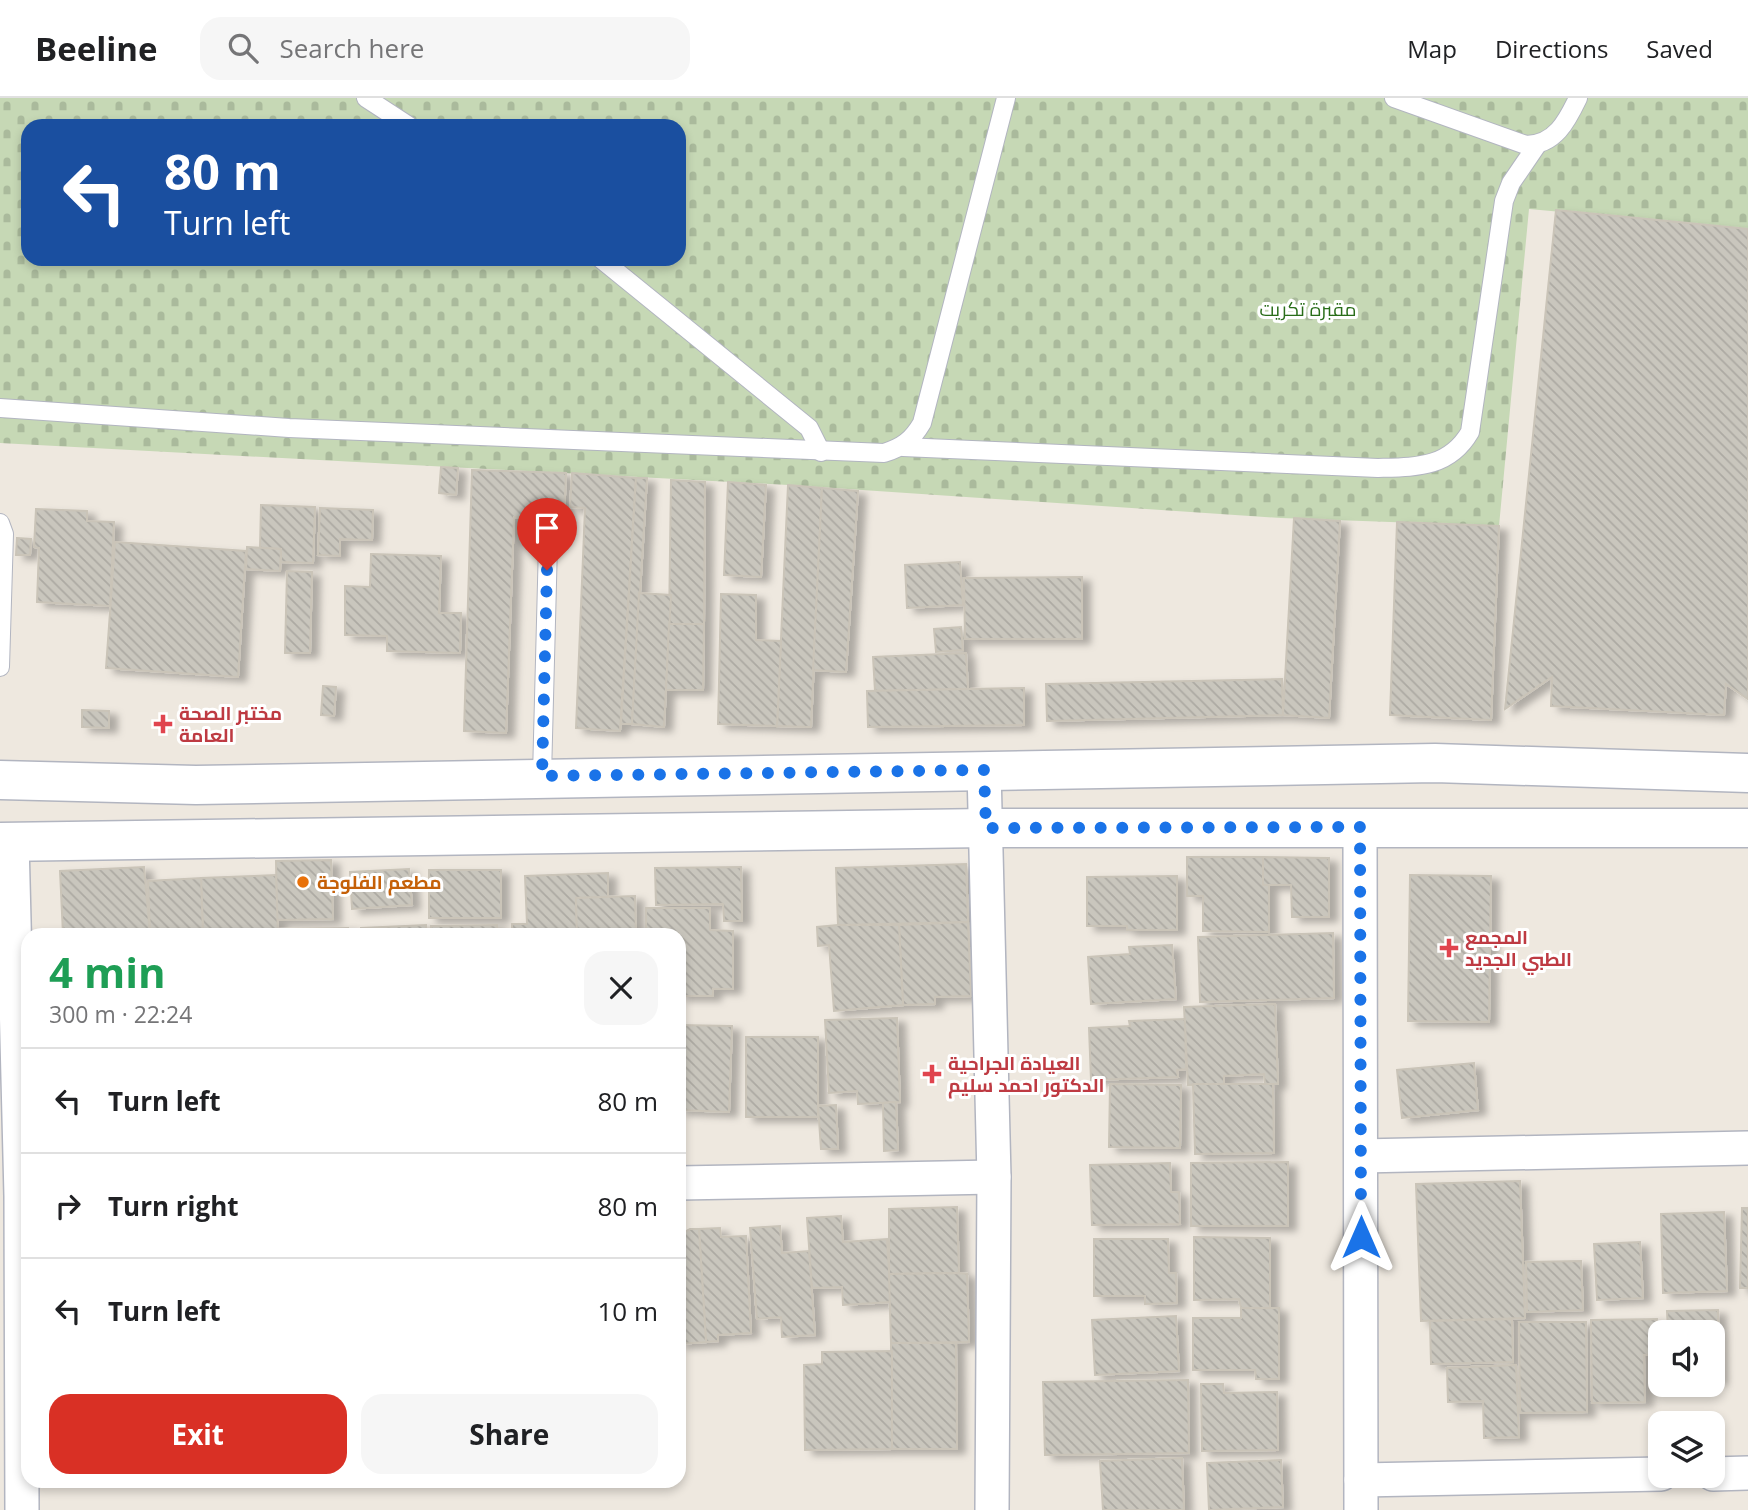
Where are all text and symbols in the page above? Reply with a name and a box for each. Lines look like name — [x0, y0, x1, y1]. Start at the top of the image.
search box — [200, 17, 690, 80]
text: Beeline — [35, 26, 158, 71]
icon: search — [224, 29, 262, 67]
text: Search here — [280, 30, 424, 66]
text: Map — [1407, 32, 1457, 65]
text: Directions — [1495, 32, 1608, 65]
text: Saved — [1646, 32, 1713, 65]
text: 80 m — [164, 138, 281, 204]
icon: left — [49, 147, 140, 238]
text: Turn left — [164, 201, 290, 244]
park label: مقبرة تكريت — [1259, 296, 1357, 322]
pin — [517, 498, 577, 570]
icon: arrive — [528, 509, 566, 547]
place label: مختبر الصحة العامة — [179, 700, 282, 748]
marker: مختبر الصحة العامة — [153, 714, 173, 734]
place label: مطعم الفلوجة — [317, 869, 442, 896]
marker: مطعم الفلوجة — [295, 874, 311, 890]
place label: المجمع الطبي الجديد — [1465, 924, 1572, 975]
marker: المجمع الطبي الجديد — [1439, 938, 1459, 958]
text: 4 min — [49, 943, 166, 1000]
button: close — [584, 951, 658, 1025]
text: 300 m · 22:24 — [49, 998, 192, 1030]
place label: العيادة الجراحية الدكتور احمد سليم — [948, 1050, 1105, 1099]
marker: العيادة الجراحية الدكتور احمد سليم — [922, 1064, 942, 1084]
icon: left — [49, 1082, 87, 1120]
text: Turn left — [108, 1083, 220, 1119]
text: 80 m — [597, 1083, 658, 1119]
icon: right — [49, 1187, 87, 1225]
text: Turn right — [108, 1188, 239, 1224]
text: 80 m — [597, 1188, 658, 1224]
position arrow — [1324, 1200, 1398, 1274]
icon: left — [49, 1292, 87, 1330]
text: Turn left — [108, 1293, 220, 1329]
text: 10 m — [597, 1293, 658, 1329]
map controls — [1648, 1320, 1725, 1488]
button: sound — [1648, 1320, 1725, 1397]
button: Exit — [49, 1394, 347, 1474]
button: Share — [361, 1394, 658, 1474]
button: layers — [1648, 1411, 1725, 1488]

